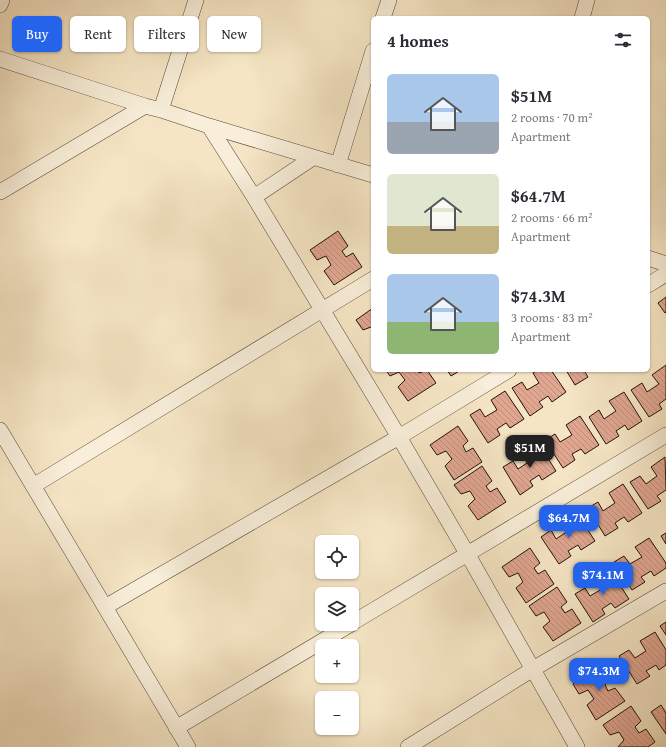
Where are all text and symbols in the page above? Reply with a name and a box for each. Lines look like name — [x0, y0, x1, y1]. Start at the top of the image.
chip: Buy — [12, 16, 62, 52]
chip: Rent — [70, 16, 126, 52]
chip: Filters — [134, 16, 199, 52]
chip: New — [207, 16, 261, 52]
text: 4 homes — [387, 28, 449, 53]
icon: filters — [612, 29, 634, 51]
text: $51M — [511, 83, 552, 108]
icon: home — [419, 90, 467, 138]
text: 2 rooms · 70 m² — [511, 108, 593, 127]
text: Apartment — [511, 127, 571, 146]
text: $64.7M — [511, 183, 566, 208]
icon: home — [419, 190, 467, 238]
text: 2 rooms · 66 m² — [511, 208, 593, 227]
text: Apartment — [511, 227, 571, 246]
text: $74.3M — [511, 283, 566, 308]
icon: home — [419, 290, 467, 338]
text: 3 rooms · 83 m² — [511, 308, 593, 327]
text: Apartment — [511, 327, 571, 346]
pin: $51M — [506, 435, 554, 469]
text: $51M — [514, 438, 546, 457]
pin: $64.7M — [536, 505, 602, 539]
text: $64.7M — [548, 508, 590, 527]
map controls — [315, 535, 359, 735]
button: locate — [315, 535, 359, 579]
pin: $74.1M — [570, 562, 636, 596]
text: $74.1M — [582, 565, 624, 584]
button: layers — [315, 587, 359, 631]
button: + — [315, 639, 359, 683]
pin: $74.3M — [566, 658, 632, 692]
text: $74.3M — [578, 661, 620, 680]
button: − — [315, 691, 359, 735]

